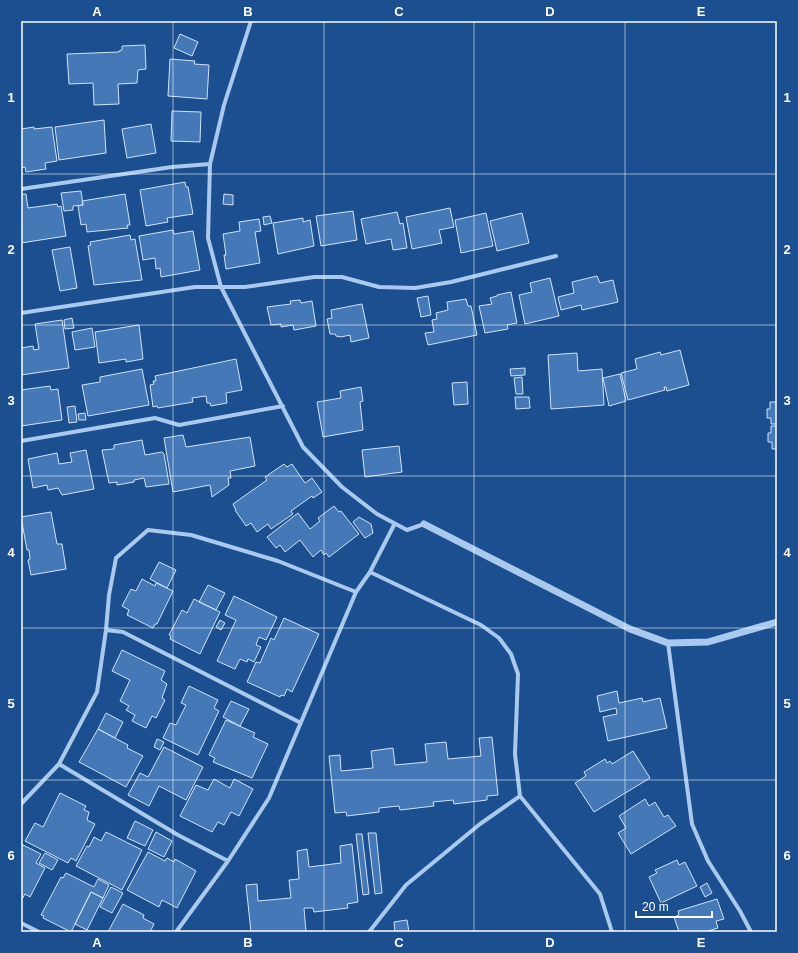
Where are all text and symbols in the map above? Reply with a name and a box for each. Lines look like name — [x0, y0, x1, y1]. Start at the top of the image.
text: A — [92, 4, 102, 19]
text: B — [243, 4, 253, 19]
text: C — [394, 4, 404, 19]
text: D — [545, 4, 555, 19]
text: E — [697, 4, 706, 19]
text: 1 — [7, 90, 15, 105]
text: 1 — [783, 90, 791, 105]
text: 2 — [7, 242, 15, 257]
text: 2 — [783, 242, 791, 257]
text: 3 — [7, 393, 15, 408]
text: 3 — [783, 393, 791, 408]
text: 4 — [7, 545, 15, 560]
text: 4 — [783, 545, 791, 560]
text: 5 — [7, 696, 15, 711]
text: 5 — [783, 696, 791, 711]
text: 6 — [7, 848, 15, 863]
text: 6 — [783, 848, 791, 863]
scale bar — [636, 893, 712, 919]
text: 20 m — [642, 900, 669, 914]
text: A — [92, 935, 102, 950]
text: B — [243, 935, 253, 950]
text: C — [394, 935, 404, 950]
text: D — [545, 935, 555, 950]
text: E — [697, 935, 706, 950]

